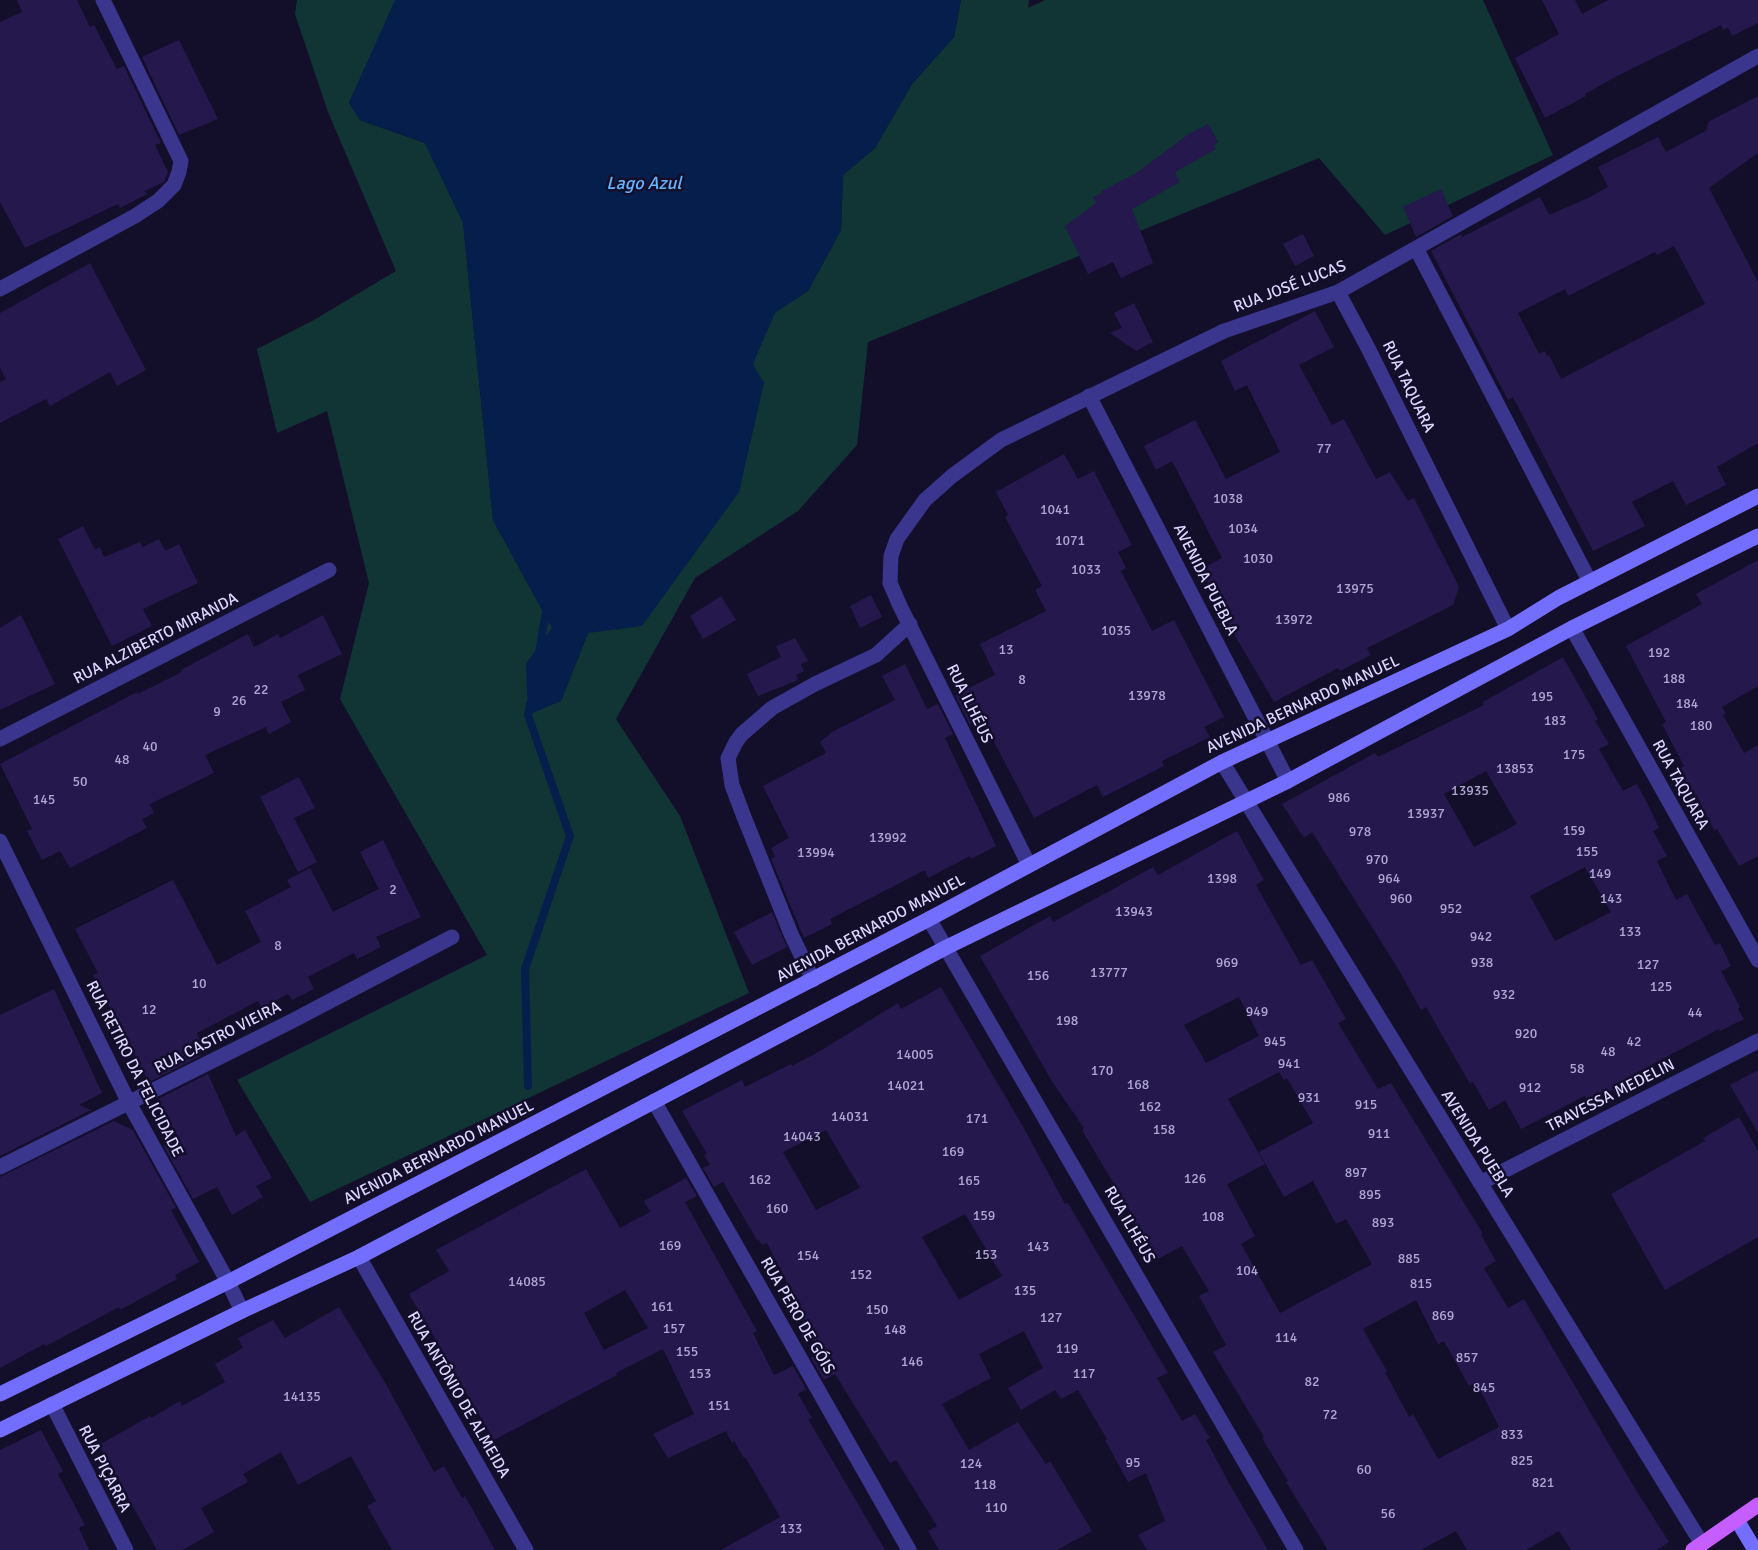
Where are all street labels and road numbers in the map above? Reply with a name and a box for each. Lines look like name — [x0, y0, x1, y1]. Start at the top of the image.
street label: RUA JOSÉ LUCAS — [1231, 257, 1349, 317]
street label: RUA TAQUARA — [1378, 338, 1438, 436]
street label: AVENIDA PUEBLA — [1169, 521, 1241, 639]
street label: RUA ALZIBERTO MIRANDA — [70, 589, 242, 689]
street label: AVENIDA BERNARDO MANUEL — [1203, 652, 1403, 758]
street label: RUA ILHÉUS — [942, 661, 996, 747]
street label: RUA TAQUARA — [1647, 737, 1713, 833]
street label: AVENIDA BERNARDO MANUEL — [773, 871, 969, 987]
street label: RUA RETIRO DA FELICIDADE — [81, 978, 187, 1160]
street label: RUA CASTRO VIEIRA — [152, 998, 284, 1078]
street label: TRAVESSA MEDELIN — [1544, 1055, 1678, 1137]
street label: AVENIDA PUEBLA — [1436, 1087, 1518, 1201]
street label: AVENIDA BERNARDO MANUEL — [341, 1097, 537, 1209]
street label: RUA ILHÉUS — [1099, 1183, 1159, 1267]
street label: RUA PERO DE GÓIS — [756, 1254, 838, 1378]
street label: RUA ANTÔNIO DE ALMEIDA — [402, 1308, 514, 1482]
street label: RUA PIÇARRA — [74, 1422, 134, 1516]

